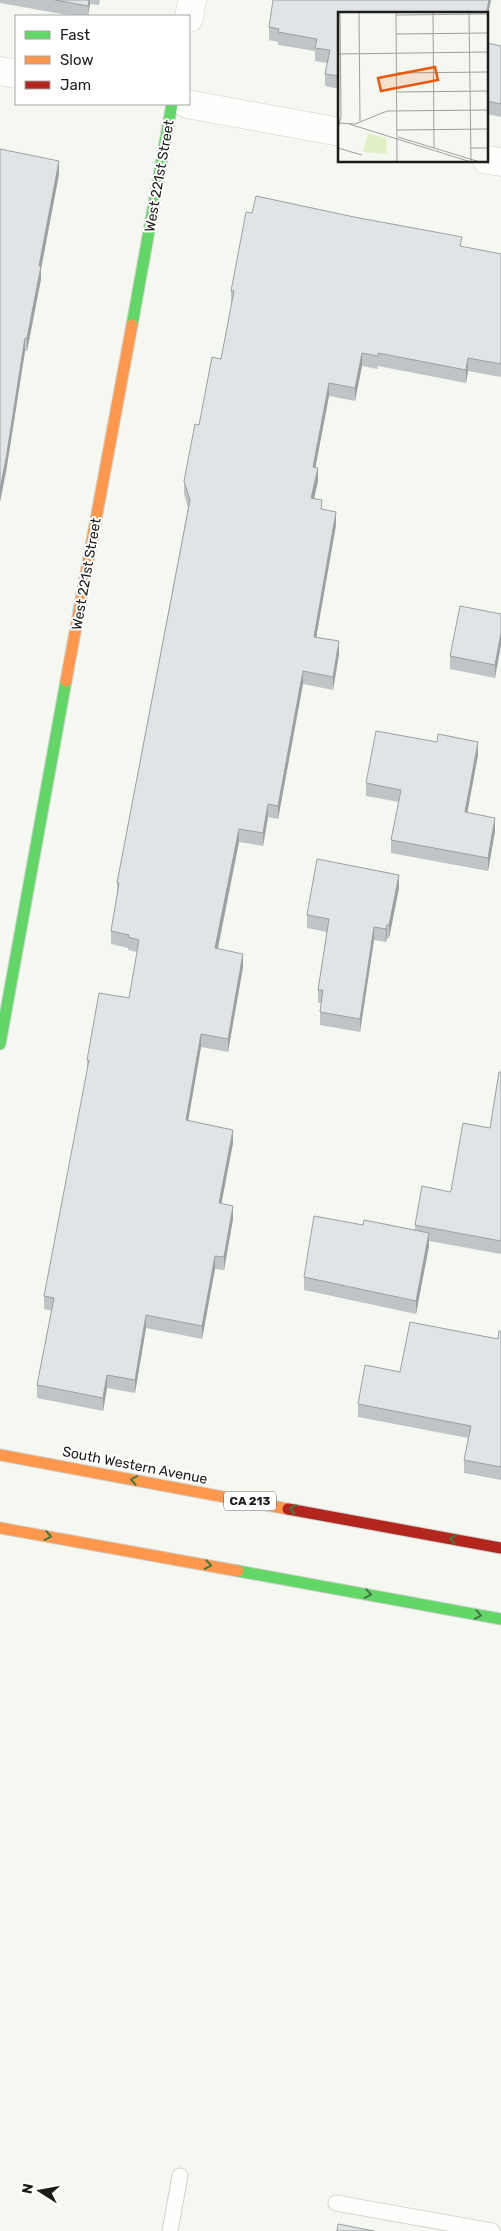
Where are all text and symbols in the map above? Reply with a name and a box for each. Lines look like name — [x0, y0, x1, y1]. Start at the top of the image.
inset map — [338, 12, 488, 162]
legend — [15, 15, 190, 105]
text: Fast — [60, 26, 90, 44]
text: Slow — [60, 51, 93, 69]
text: Jam — [60, 76, 91, 94]
street label: West 221st Street — [141, 118, 178, 234]
street label: West 221st Street — [68, 516, 105, 632]
street label: South Western Avenue — [61, 1443, 209, 1488]
one-way arrow — [129, 1475, 138, 1485]
road number: CA 213 — [224, 1492, 276, 1510]
one-way arrow — [289, 1505, 298, 1515]
one-way arrow — [44, 1531, 52, 1541]
one-way arrow — [449, 1534, 457, 1545]
one-way arrow — [203, 1560, 212, 1570]
one-way arrow — [363, 1589, 372, 1599]
one-way arrow — [473, 1609, 482, 1619]
north arrow — [15, 2166, 65, 2216]
text: N — [18, 2182, 37, 2195]

